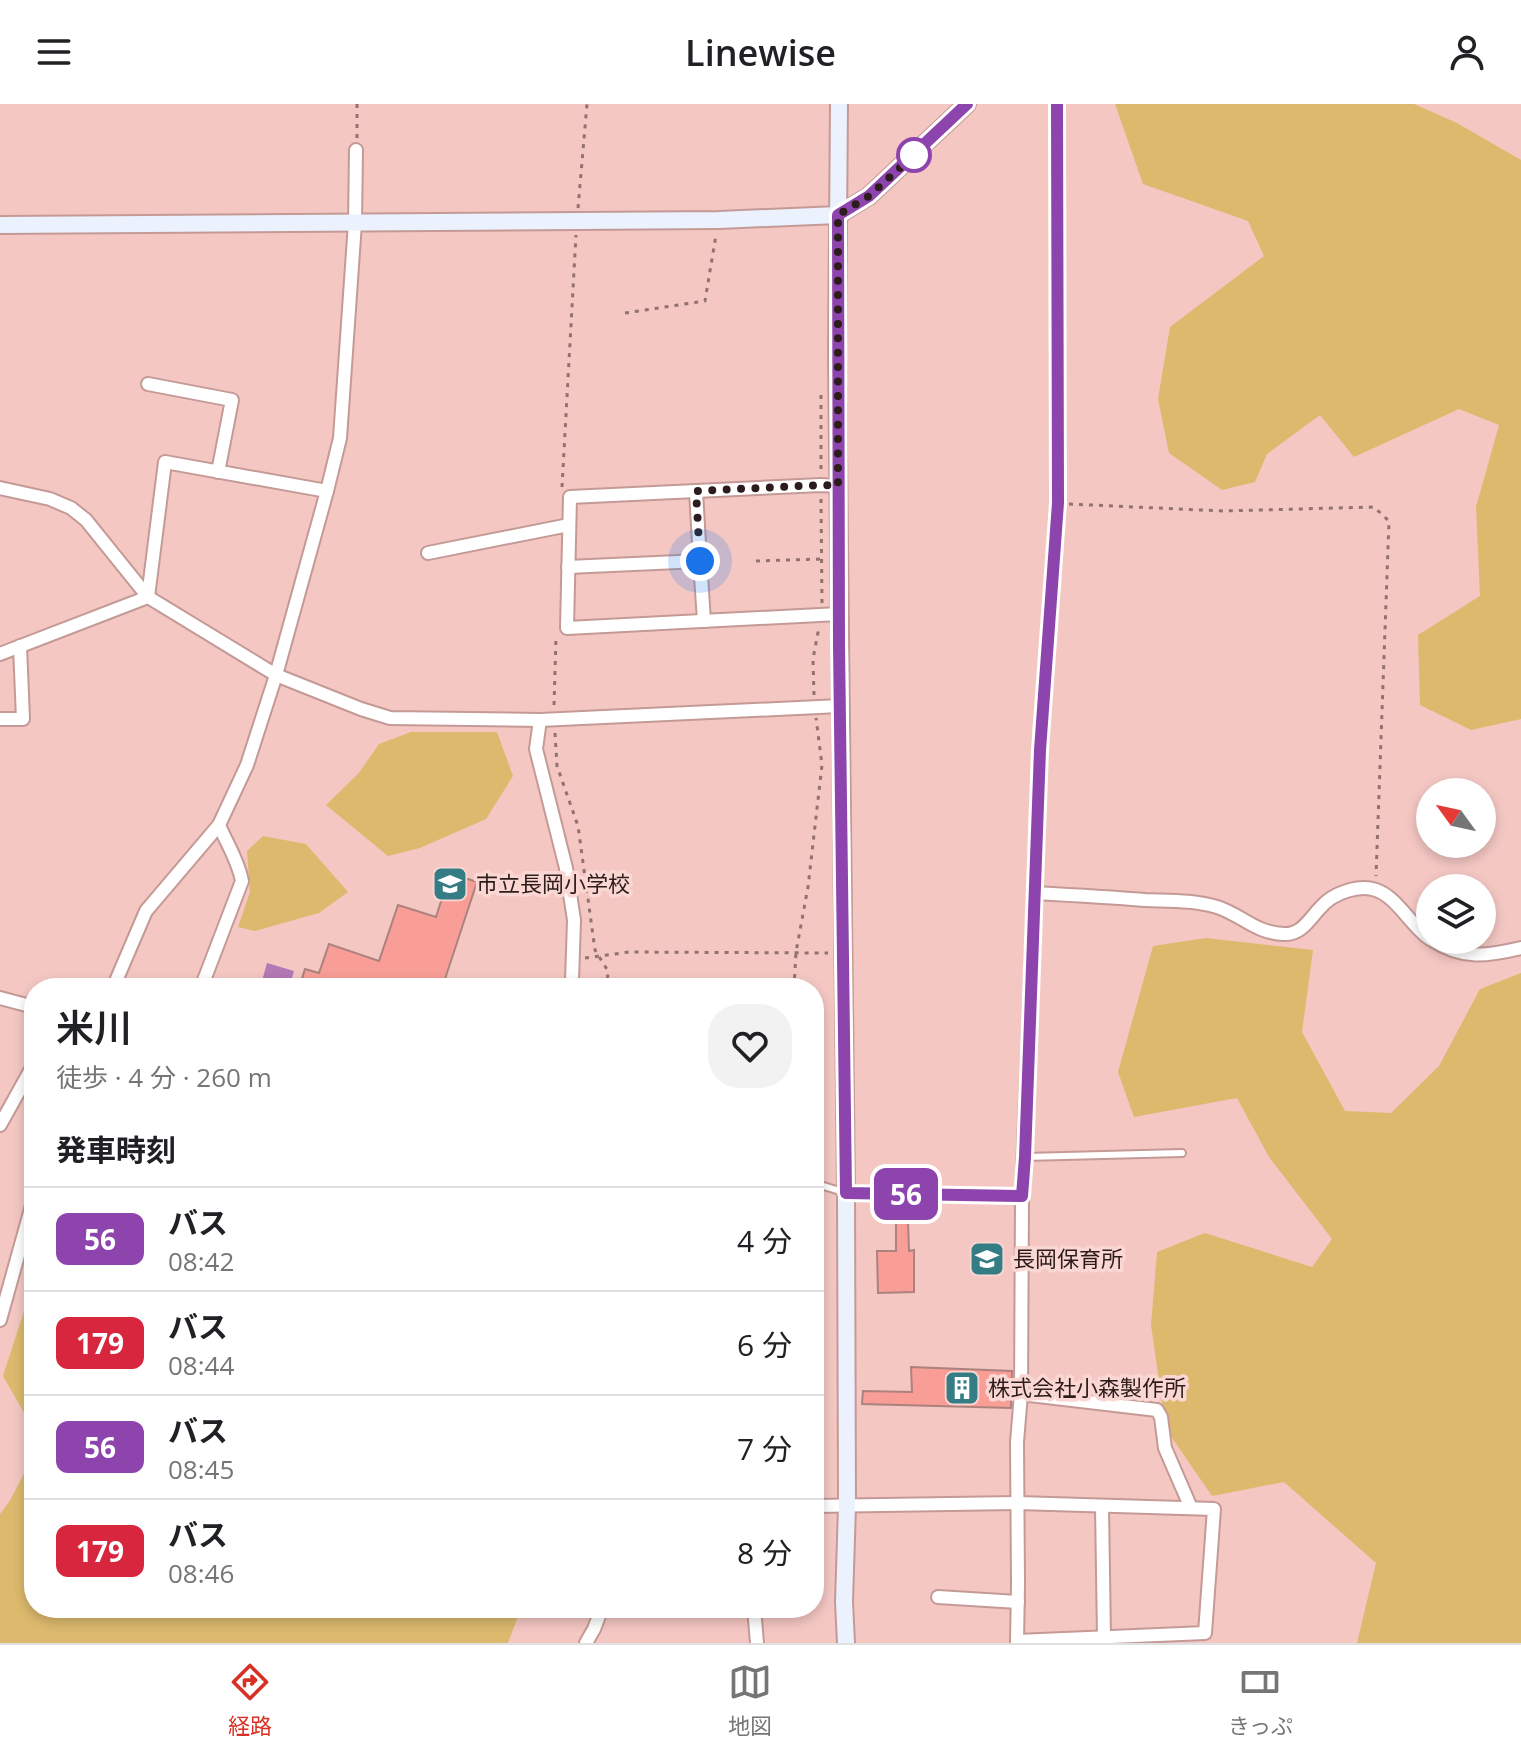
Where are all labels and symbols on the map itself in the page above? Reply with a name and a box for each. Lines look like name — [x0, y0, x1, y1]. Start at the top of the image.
unlabelled marker — [897, 138, 931, 172]
your location — [680, 541, 720, 581]
north arrow — [1416, 778, 1496, 858]
school or university icon: 市立長岡小学校 — [431, 865, 469, 903]
place label: 市立長岡小学校 — [476, 868, 630, 898]
line badge: 56 — [870, 1168, 942, 1220]
school or university icon: 長岡保育所 — [968, 1240, 1006, 1278]
place label: 長岡保育所 — [1013, 1243, 1123, 1273]
building icon: 株式会社小森製作所 — [943, 1369, 981, 1407]
place label: 株式会社小森製作所 — [988, 1372, 1186, 1402]

